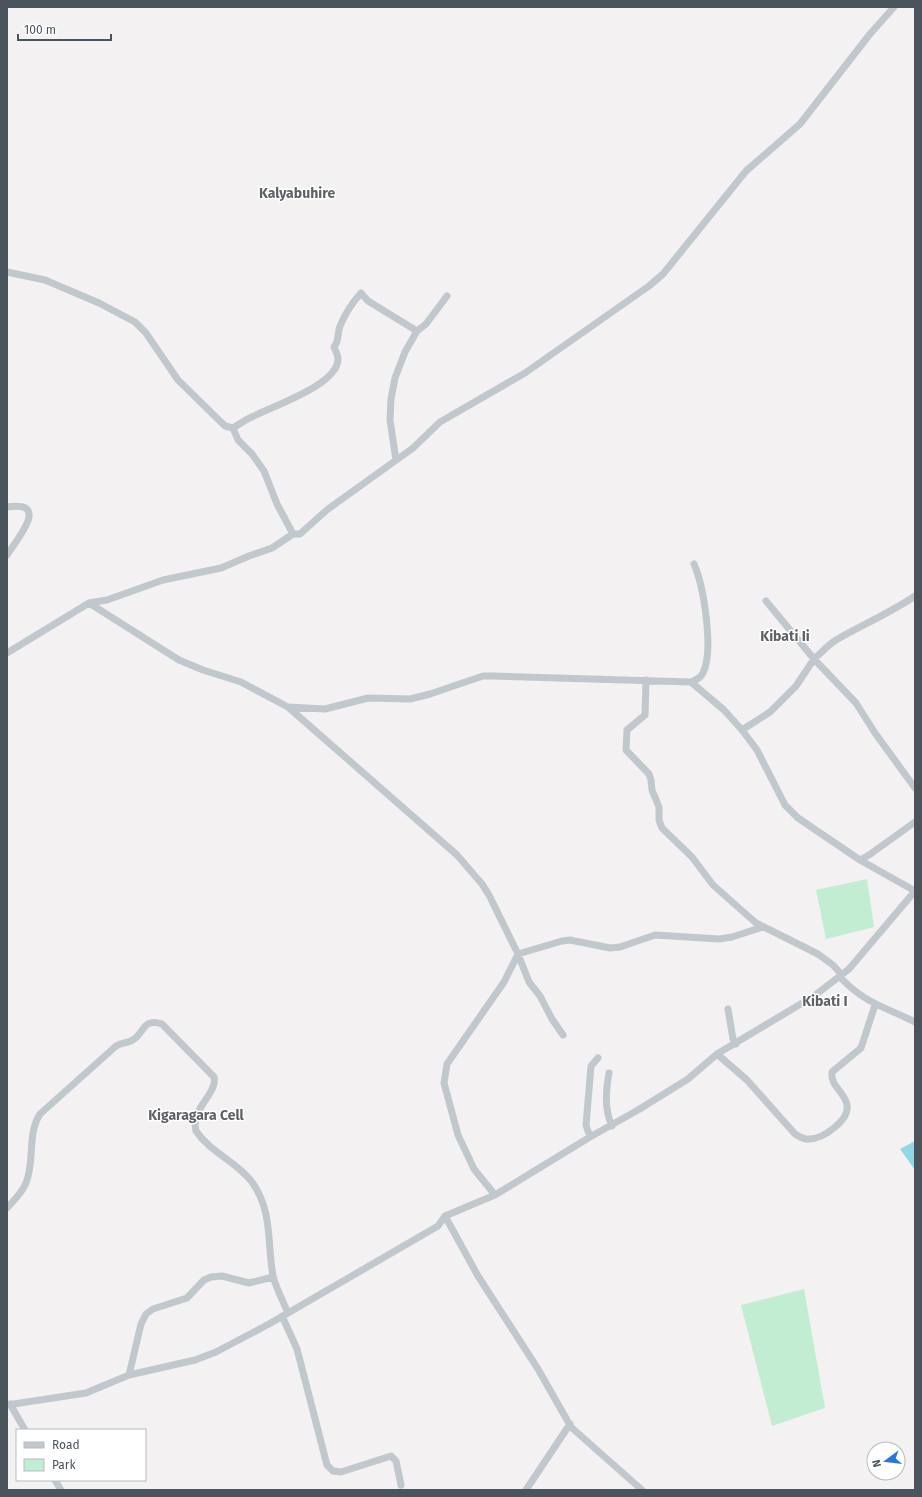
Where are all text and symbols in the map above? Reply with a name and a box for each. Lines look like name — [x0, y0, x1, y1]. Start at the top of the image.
scale bar — [18, 16, 111, 42]
text: 100 m — [24, 23, 56, 37]
district label: Kalyabuhire — [259, 185, 335, 202]
district label: Kibati Ii — [760, 628, 810, 645]
district label: Kibati I — [802, 993, 848, 1010]
district label: Kigaragara Cell — [148, 1107, 245, 1124]
legend — [16, 1429, 146, 1481]
text: Road — [52, 1438, 80, 1452]
north arrow — [866, 1441, 906, 1481]
text: Park — [52, 1458, 76, 1472]
text: N — [870, 1458, 884, 1469]

